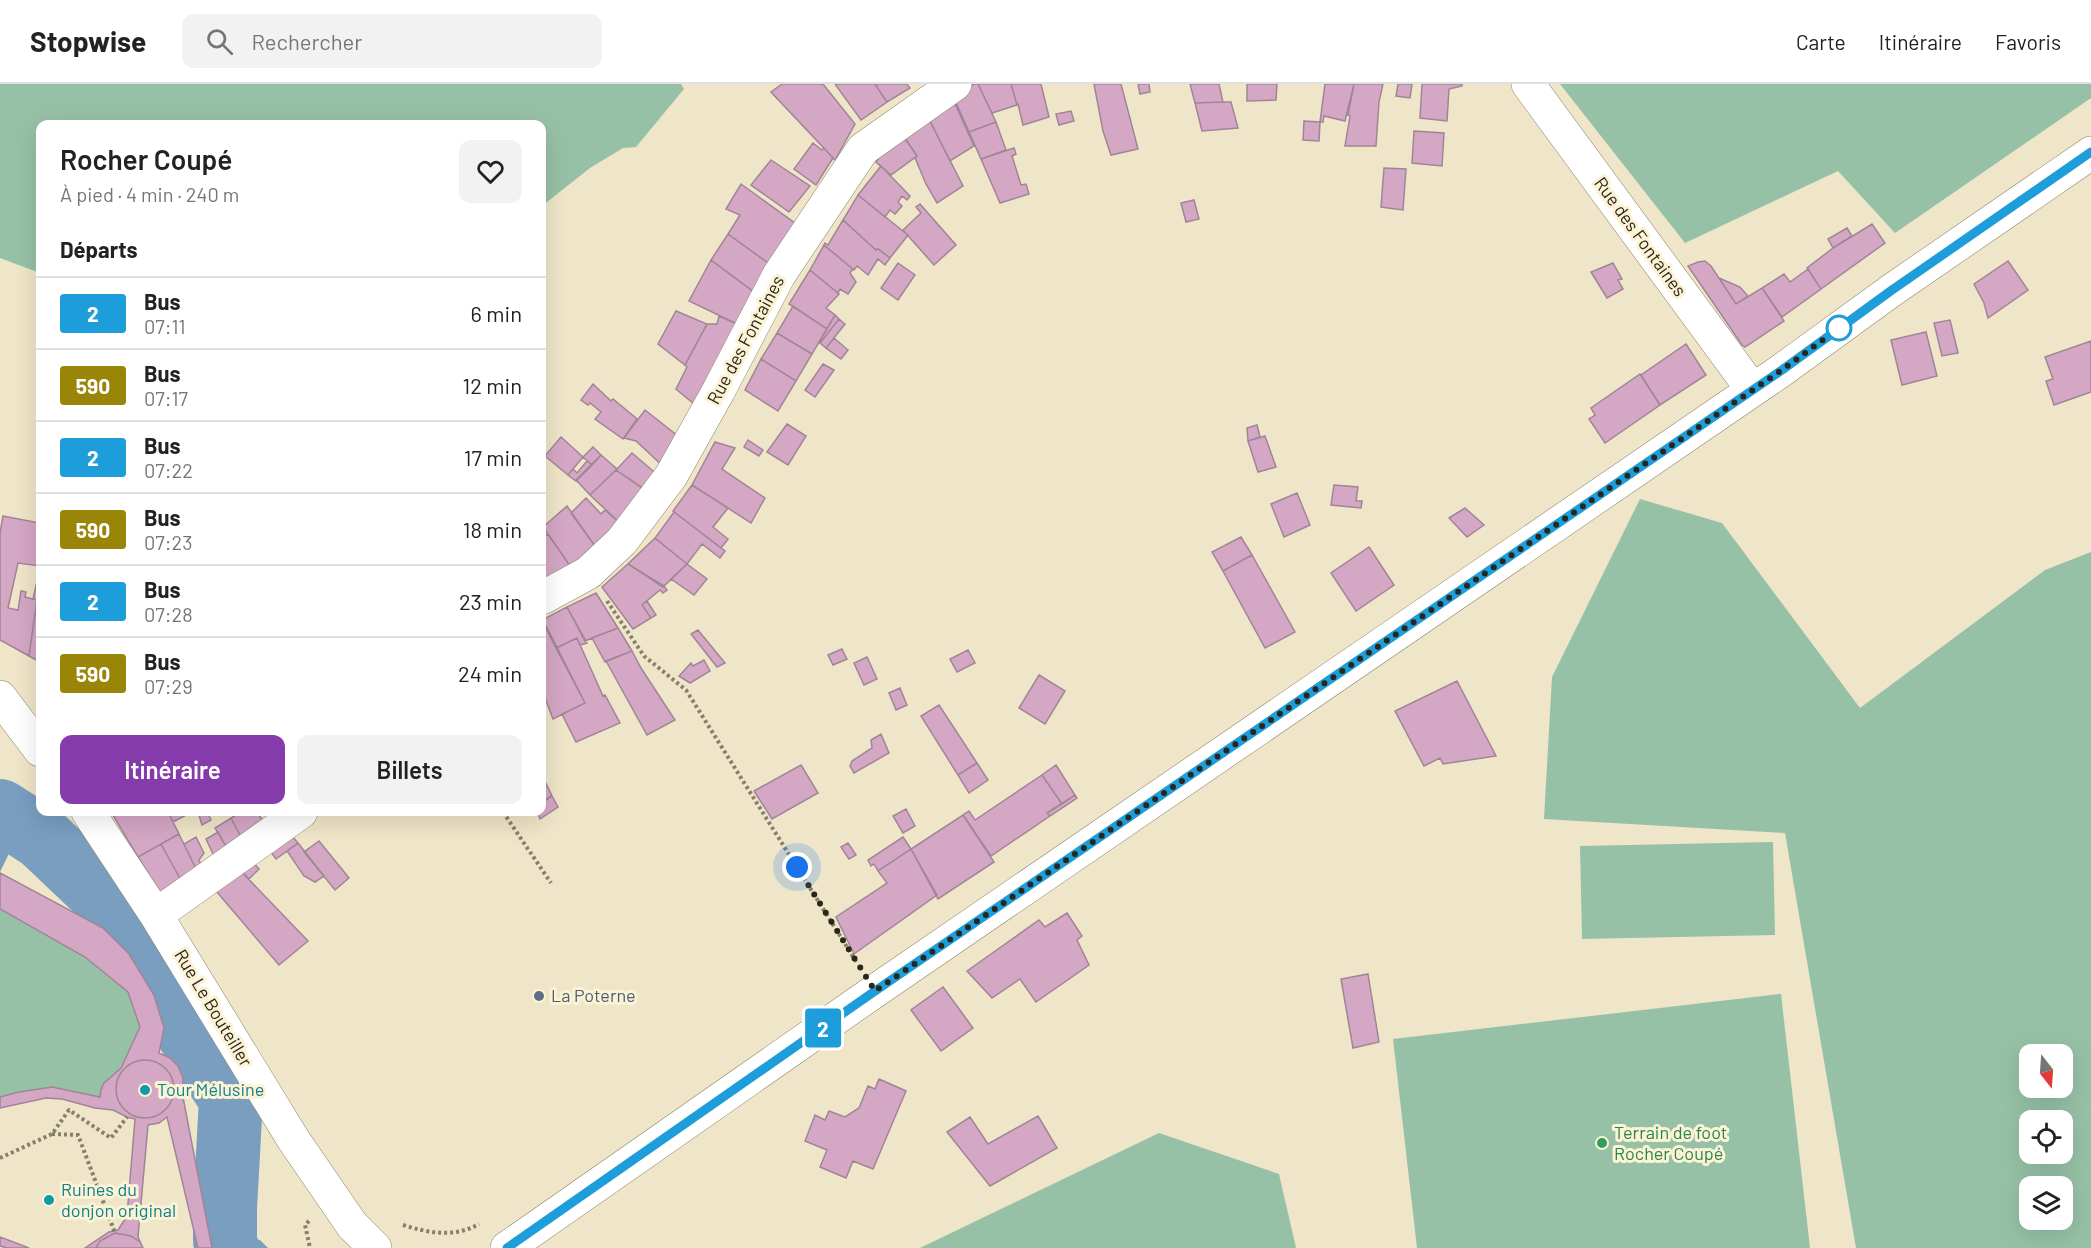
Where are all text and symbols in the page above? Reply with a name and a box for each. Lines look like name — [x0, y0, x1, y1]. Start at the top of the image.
search box — [182, 14, 602, 68]
text: Stopwise — [30, 24, 146, 58]
icon: search — [203, 25, 236, 58]
text: Rechercher — [251, 28, 362, 54]
text: Carte — [1796, 29, 1846, 54]
text: Itinéraire — [1879, 29, 1962, 54]
text: Favoris — [1995, 29, 2061, 54]
button: heart — [459, 140, 522, 203]
text: Rocher Coupé — [60, 142, 232, 176]
street label: Rue des Fontaines — [1590, 172, 1692, 300]
text: À pied · 4 min · 240 m — [60, 182, 239, 206]
text: Départs — [60, 236, 138, 262]
street label: Rue des Fontaines — [702, 271, 788, 408]
text: Bus — [144, 288, 181, 314]
text: 6 min — [471, 300, 522, 326]
text: 2 — [87, 301, 99, 326]
text: 07:11 — [144, 314, 186, 338]
unlabelled marker — [1826, 315, 1852, 341]
text: Bus — [144, 360, 181, 386]
text: 12 min — [462, 372, 522, 398]
text: 590 — [76, 373, 110, 398]
text: 07:17 — [144, 386, 188, 410]
text: Bus — [144, 432, 181, 458]
text: 17 min — [464, 444, 522, 470]
text: 2 — [87, 445, 99, 470]
text: 07:22 — [144, 458, 193, 482]
text: Bus — [144, 504, 181, 530]
text: 18 min — [463, 516, 522, 542]
text: 590 — [76, 517, 110, 542]
text: 07:23 — [144, 530, 192, 554]
text: Bus — [144, 576, 181, 602]
text: 23 min — [459, 588, 522, 614]
text: 2 — [87, 589, 99, 614]
text: 07:28 — [144, 602, 193, 626]
text: Bus — [144, 648, 181, 674]
text: 24 min — [458, 660, 522, 686]
text: 590 — [76, 661, 110, 686]
text: 07:29 — [144, 674, 193, 698]
button: Itinéraire — [60, 735, 285, 804]
button: Billets — [297, 735, 522, 804]
your location — [782, 852, 812, 882]
street label: Rue Le Bouteiller — [170, 945, 258, 1070]
place label: La Poterne — [551, 984, 636, 1006]
marker: La Poterne — [532, 989, 546, 1003]
line badge: 2 — [804, 1008, 842, 1048]
text: 2 — [817, 1016, 829, 1041]
north arrow — [2019, 1044, 2073, 1098]
map controls — [2019, 1044, 2073, 1230]
place label: Tour Mélusine — [157, 1078, 264, 1100]
marker: Tour Mélusine — [138, 1083, 152, 1097]
button: locate — [2019, 1110, 2073, 1164]
place label: Terrain de foot Rocher Coupé — [1614, 1121, 1727, 1164]
marker: Terrain de foot Rocher Coupé — [1595, 1136, 1609, 1150]
button: layers — [2019, 1176, 2073, 1230]
place label: Ruines du donjon original — [61, 1178, 176, 1221]
marker: Ruines du donjon original — [42, 1193, 56, 1207]

